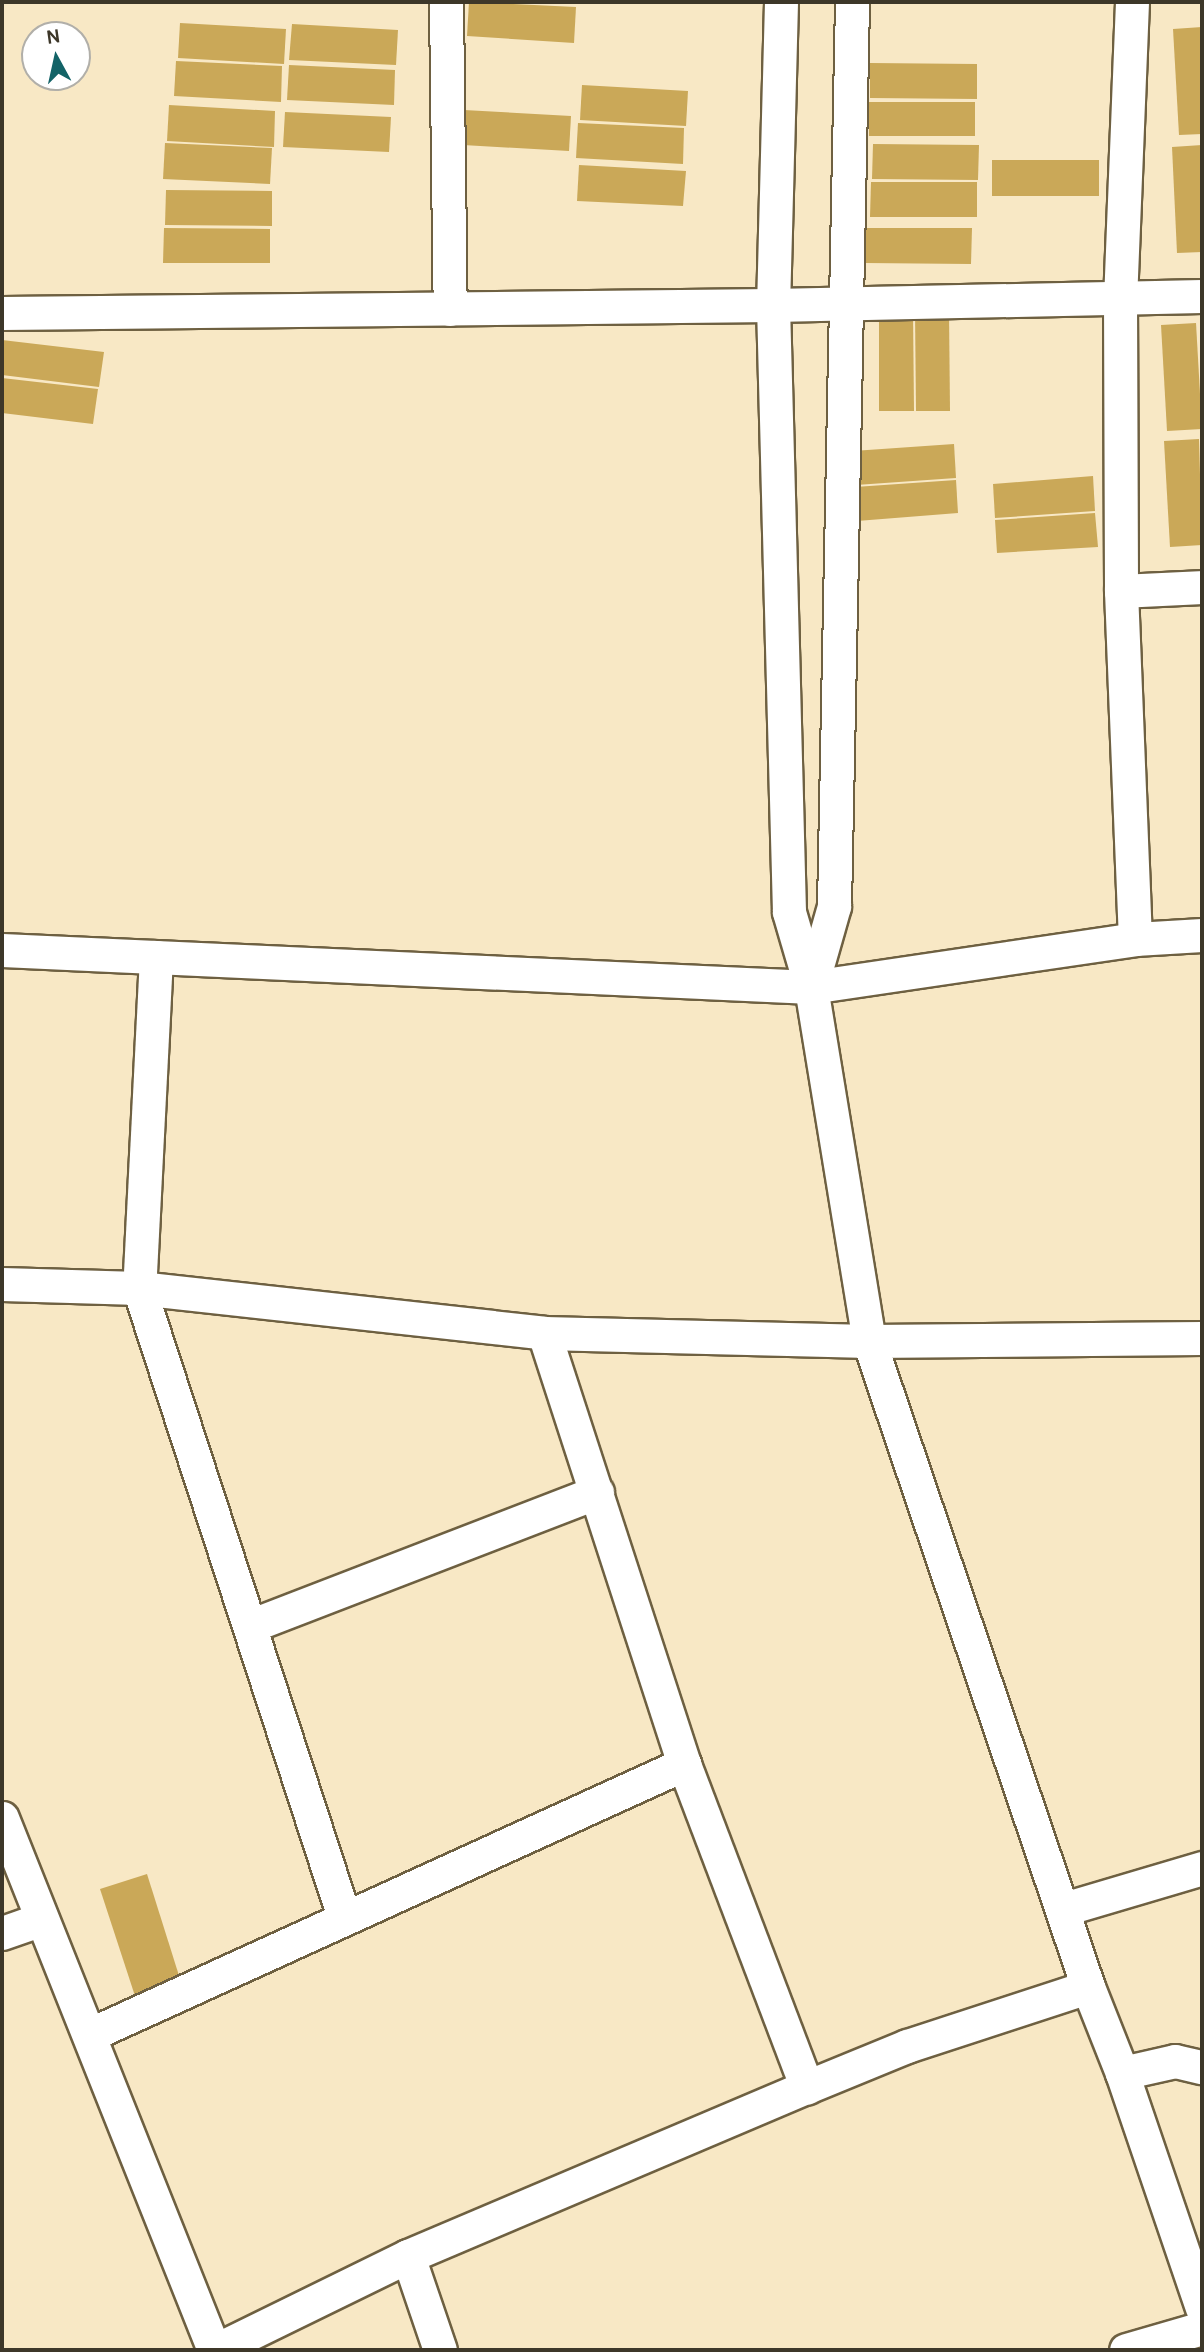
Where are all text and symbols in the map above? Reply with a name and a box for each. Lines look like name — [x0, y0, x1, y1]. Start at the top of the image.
north arrow — [21, 21, 91, 91]
text: N — [45, 24, 62, 49]

